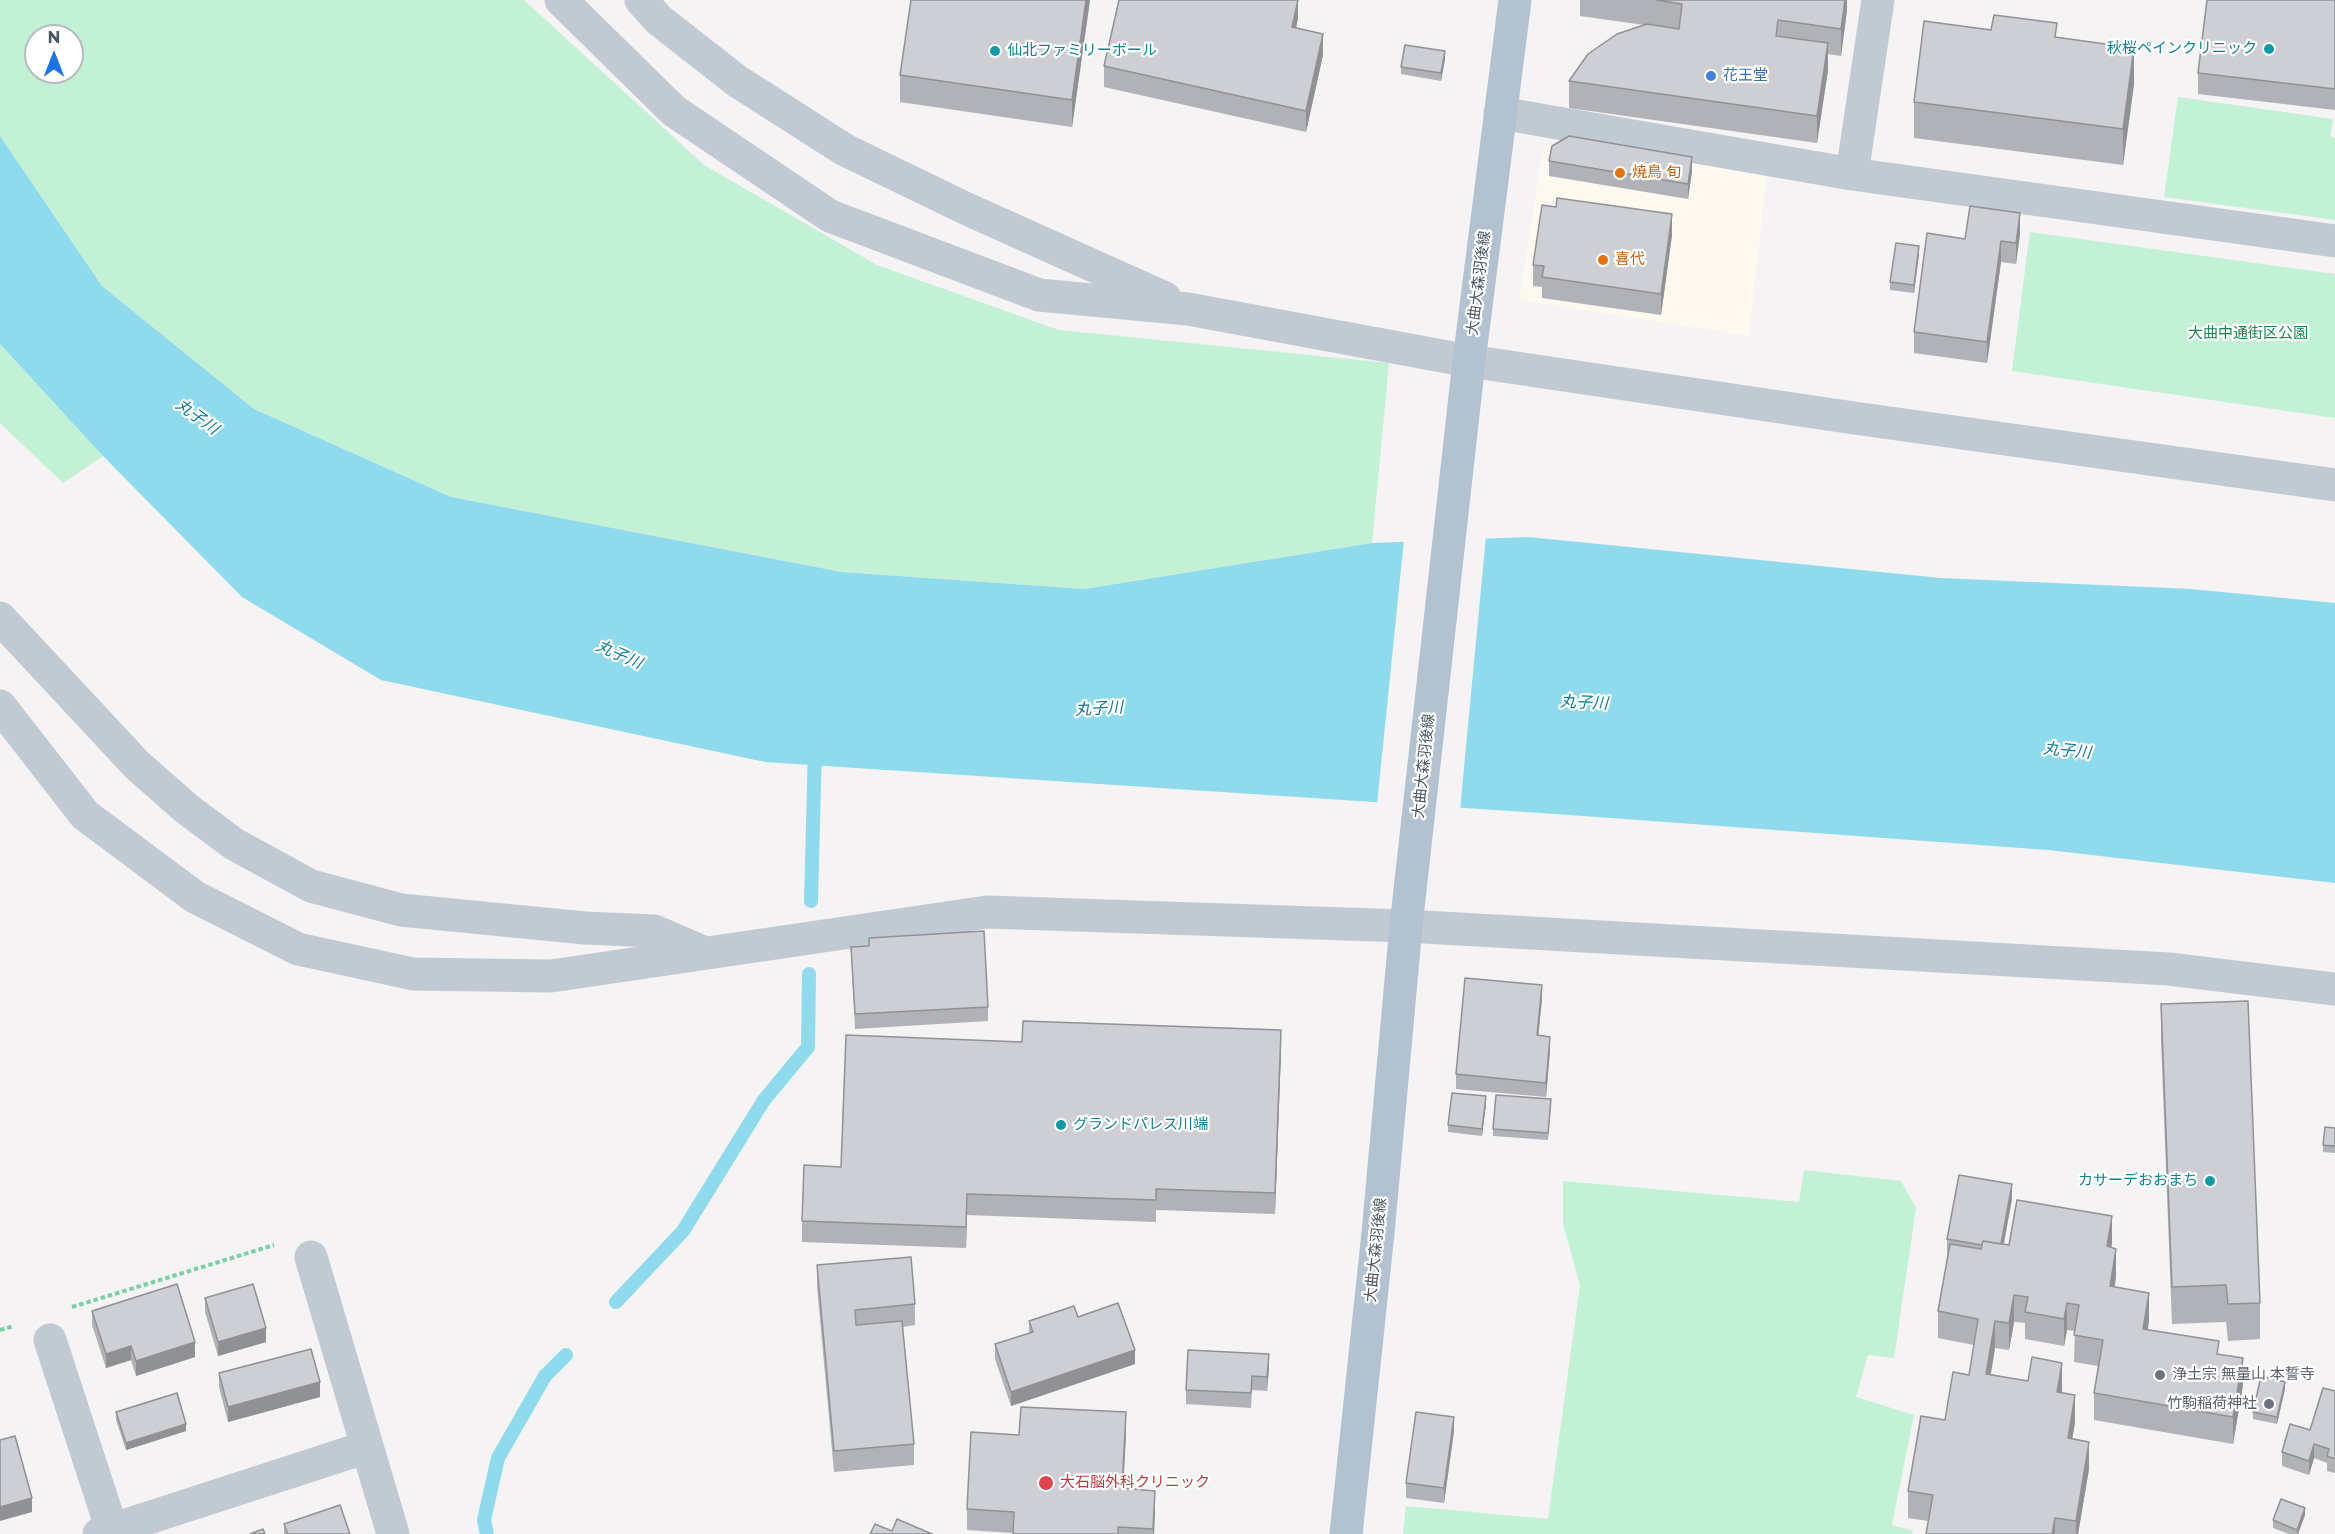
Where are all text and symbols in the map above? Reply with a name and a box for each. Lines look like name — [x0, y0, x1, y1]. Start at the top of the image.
north arrow — [24, 24, 84, 84]
text: N — [48, 28, 60, 47]
place label: 秋桜ペインクリニック — [2107, 40, 2257, 58]
place label: 仙北ファミリーボール — [1007, 42, 1157, 60]
marker: 秋桜ペインクリニック — [2262, 42, 2276, 56]
marker: 仙北ファミリーボール — [988, 44, 1002, 58]
place label: 花王堂 — [1723, 67, 1768, 85]
marker: 花王堂 — [1704, 69, 1718, 83]
place label: 焼鳥 旬 — [1632, 164, 1681, 182]
marker: 焼鳥 旬 — [1613, 166, 1627, 180]
street label: 大曲大森羽後線 — [1464, 230, 1494, 336]
place label: 喜代 — [1615, 251, 1645, 269]
marker: 喜代 — [1596, 253, 1610, 267]
park label: 大曲中通街区公園 — [2188, 325, 2308, 343]
water label: 丸子川 — [172, 395, 222, 439]
water label: 丸子川 — [593, 636, 645, 674]
water label: 丸子川 — [1560, 692, 1608, 714]
water label: 丸子川 — [1075, 698, 1123, 720]
street label: 大曲大森羽後線 — [1410, 713, 1438, 819]
water label: 丸子川 — [2042, 739, 2092, 763]
place label: グランドパレス川端 — [1073, 1116, 1208, 1134]
marker: グランドパレス川端 — [1054, 1118, 1068, 1132]
place label: カサーデおおまち — [2078, 1172, 2198, 1190]
marker: カサーデおおまち — [2203, 1174, 2217, 1188]
street label: 大曲大森羽後線 — [1362, 1197, 1390, 1303]
place label: 浄土宗 無量山 本誓寺 — [2172, 1366, 2315, 1384]
marker: 浄土宗 無量山 本誓寺 — [2153, 1368, 2167, 1382]
place label: 竹駒稲荷神社 — [2167, 1395, 2257, 1413]
marker: 竹駒稲荷神社 — [2262, 1397, 2276, 1411]
marker: 大石脳外科クリニック — [1037, 1474, 1055, 1492]
place label: 大石脳外科クリニック — [1060, 1474, 1210, 1492]

